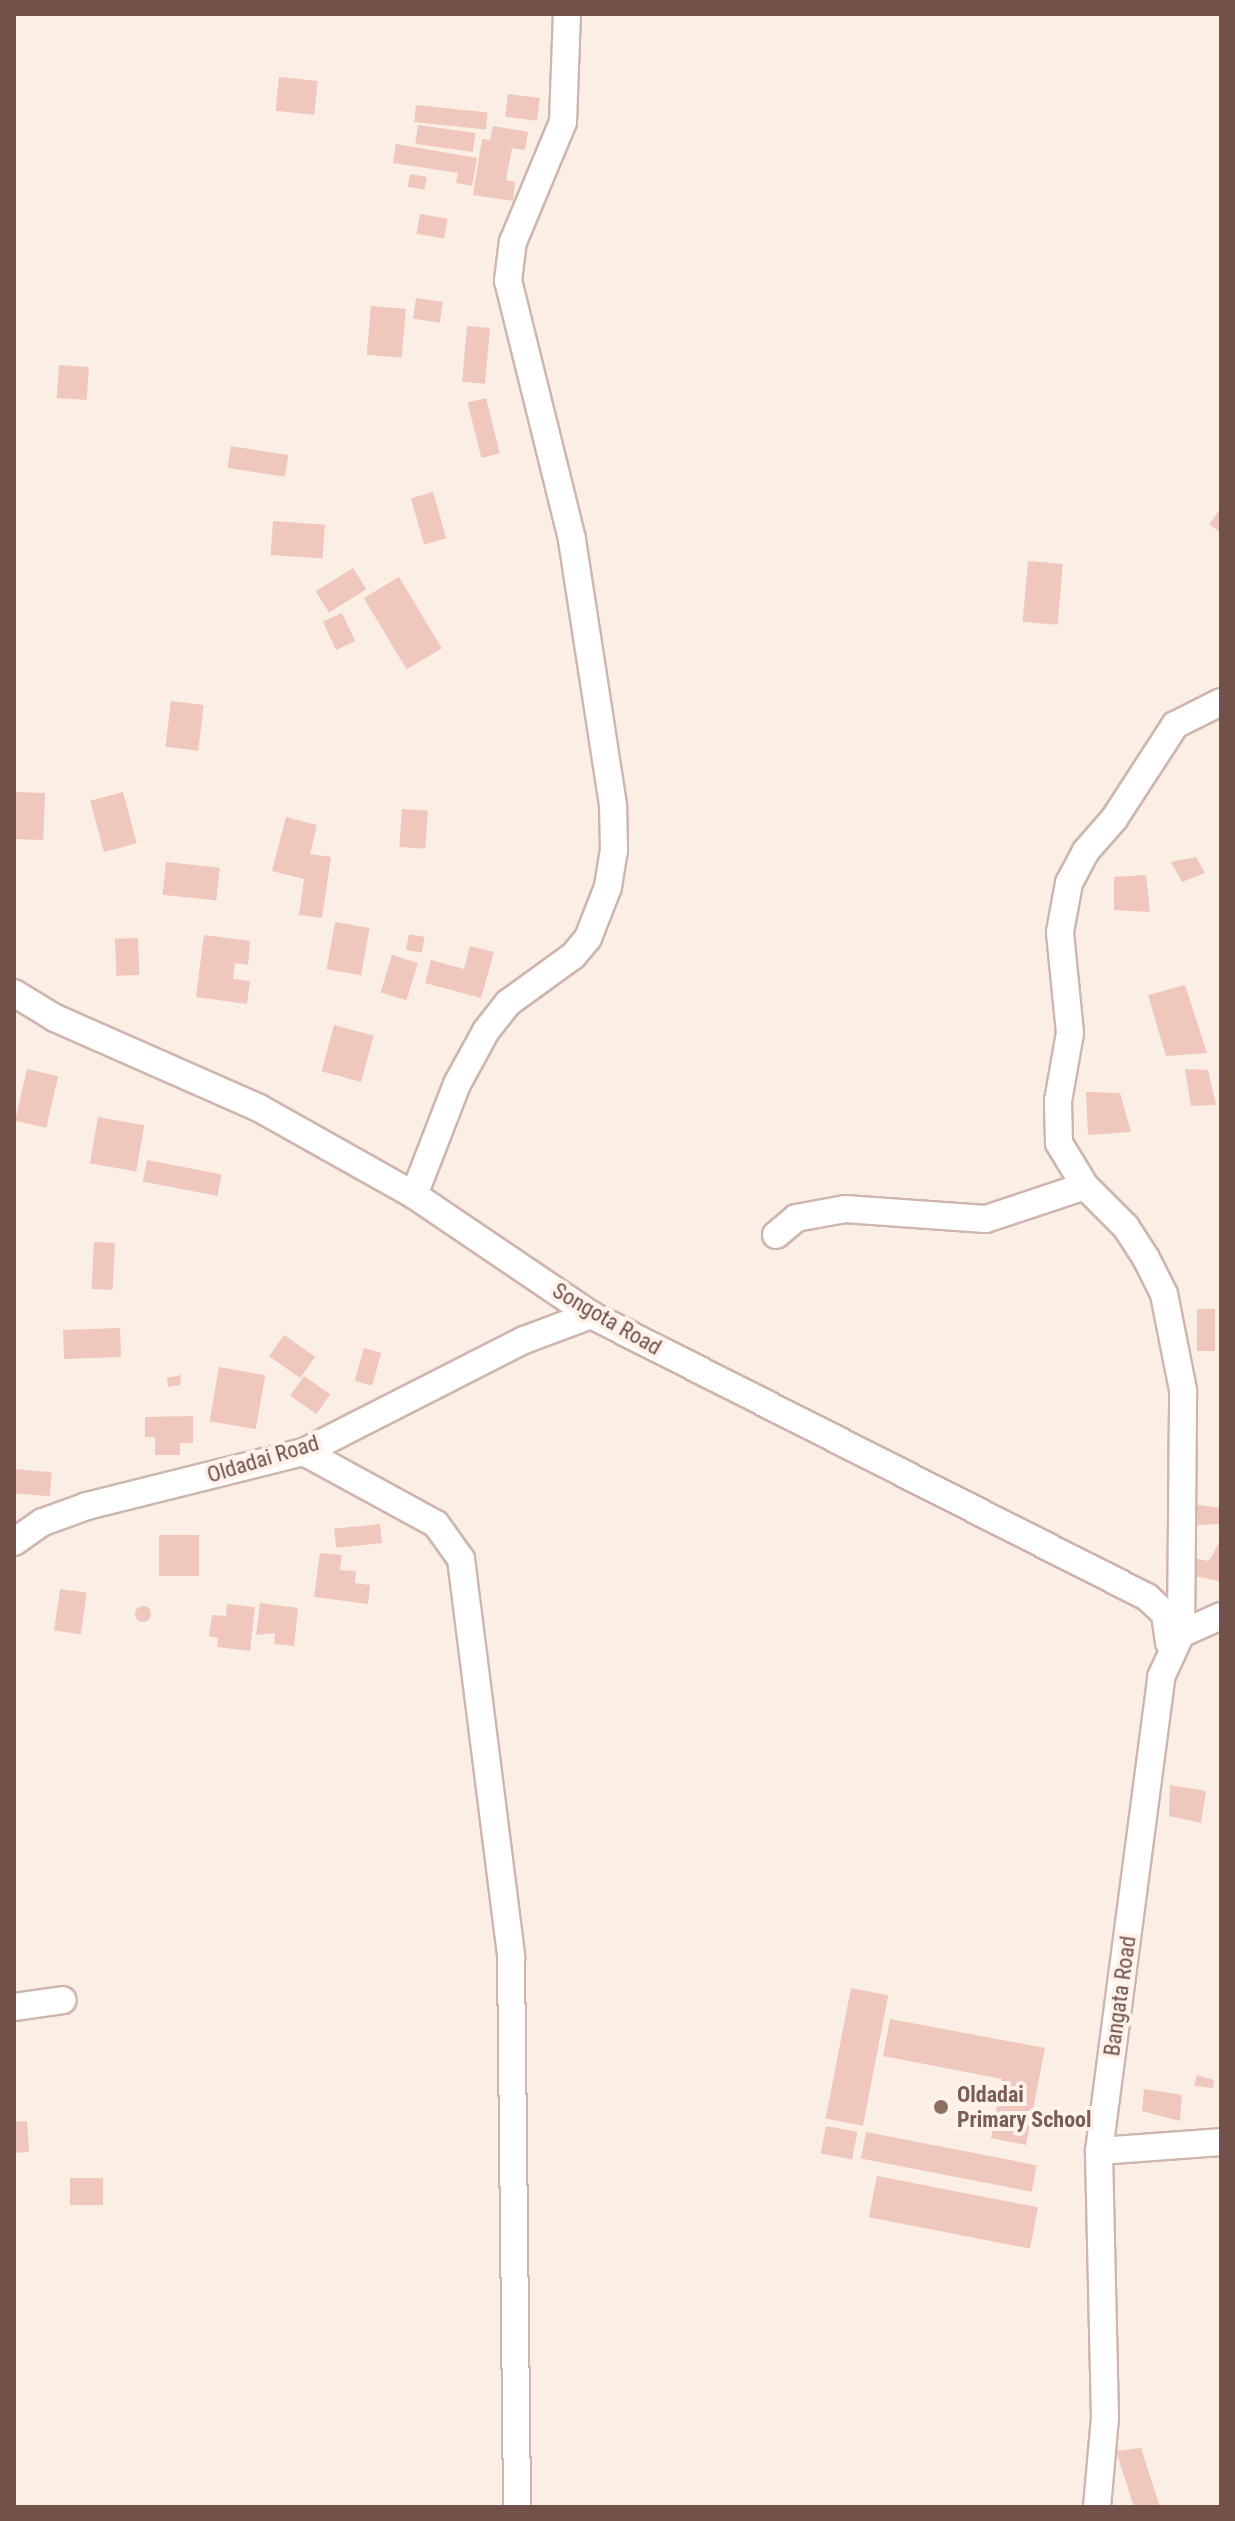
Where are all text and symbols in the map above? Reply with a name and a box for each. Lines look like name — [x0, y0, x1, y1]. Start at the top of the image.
street label: Songota Road — [548, 1277, 666, 1361]
street label: Oldadai Road — [204, 1430, 322, 1488]
street label: Bangata Road — [1099, 1934, 1141, 2058]
place label: Oldadai Primary School — [957, 2081, 1092, 2132]
marker: Oldadai Primary School — [932, 2098, 950, 2116]

